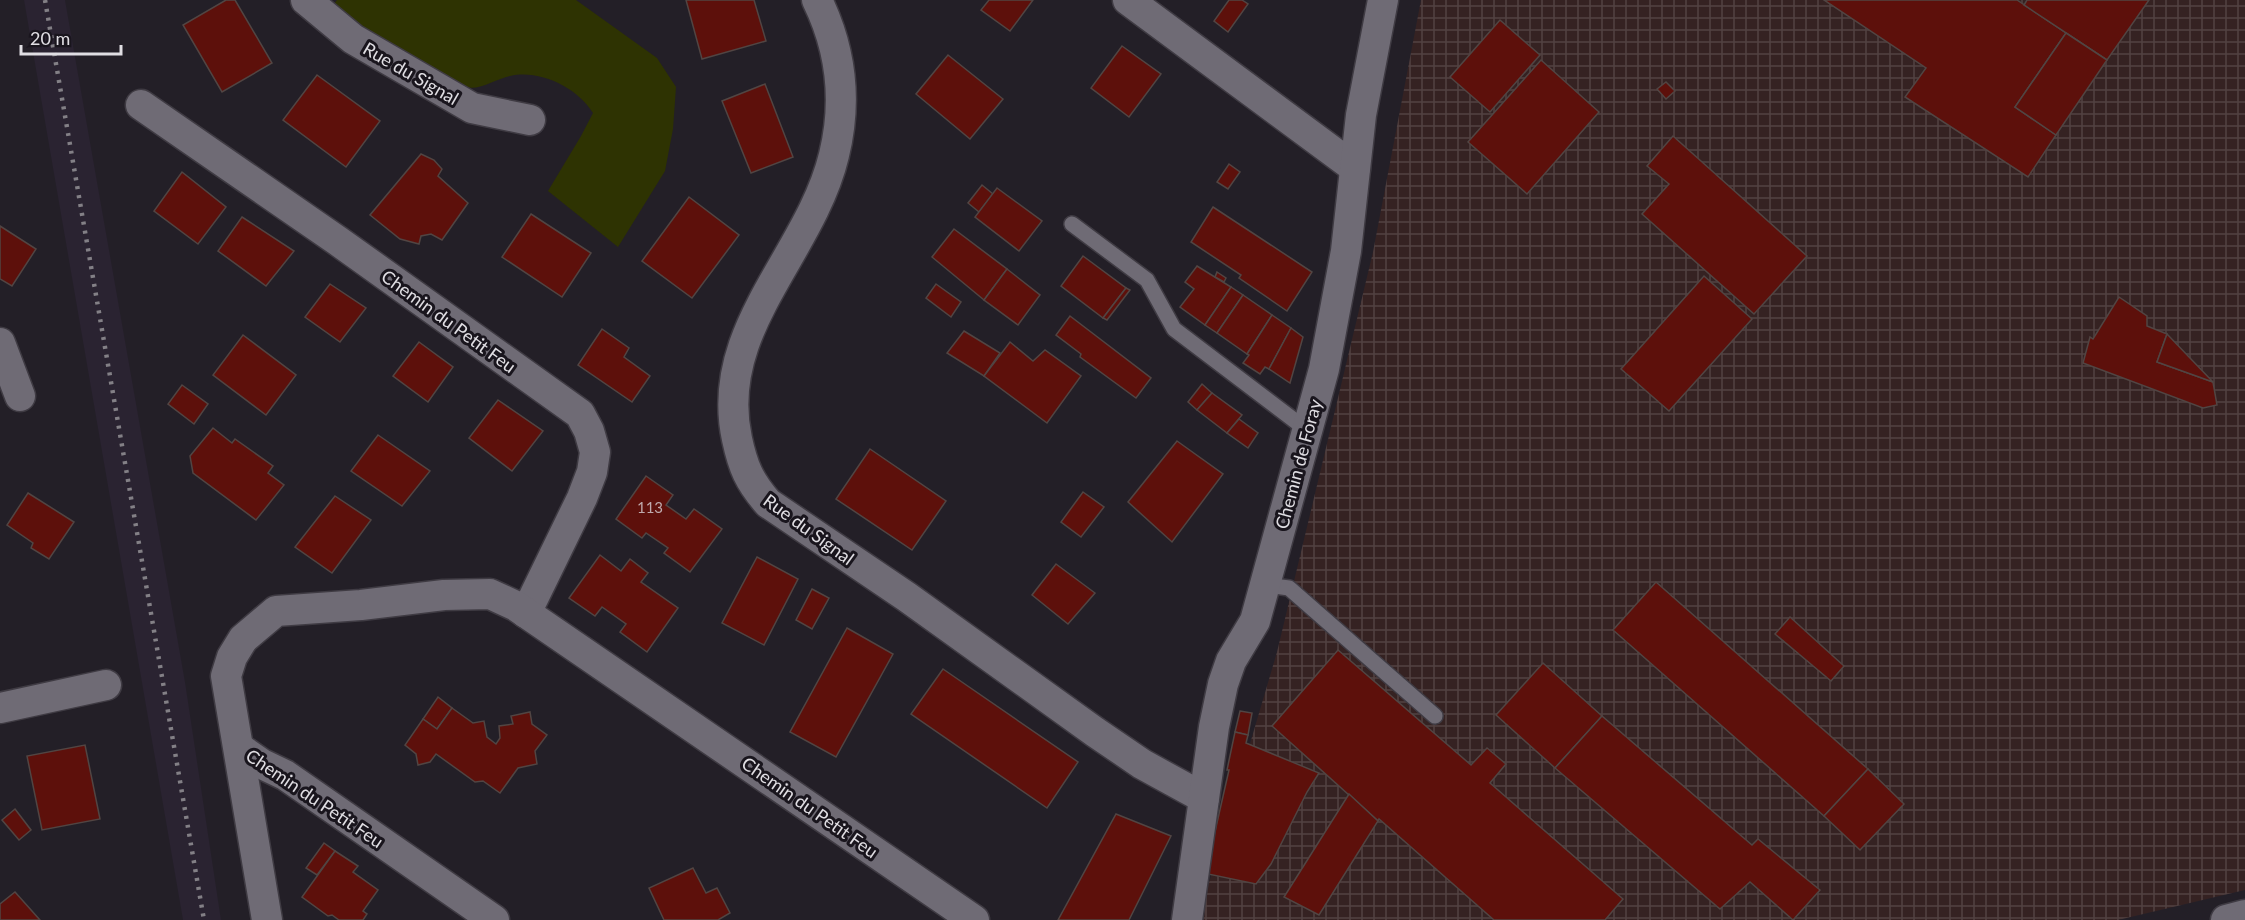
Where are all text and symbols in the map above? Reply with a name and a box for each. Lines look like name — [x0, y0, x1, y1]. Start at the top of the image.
scale bar — [21, 18, 122, 56]
text: 20 m — [30, 27, 70, 49]
street label: Rue du Signal — [359, 37, 463, 109]
street label: Chemin du Petit Feu — [377, 265, 521, 377]
street label: Chemin de Foray — [1270, 396, 1326, 531]
street label: Rue du Signal — [759, 489, 859, 569]
house number: 113 — [637, 498, 663, 516]
street label: Chemin du Petit Feu — [242, 744, 388, 852]
street label: Chemin du Petit Feu — [738, 752, 882, 862]

